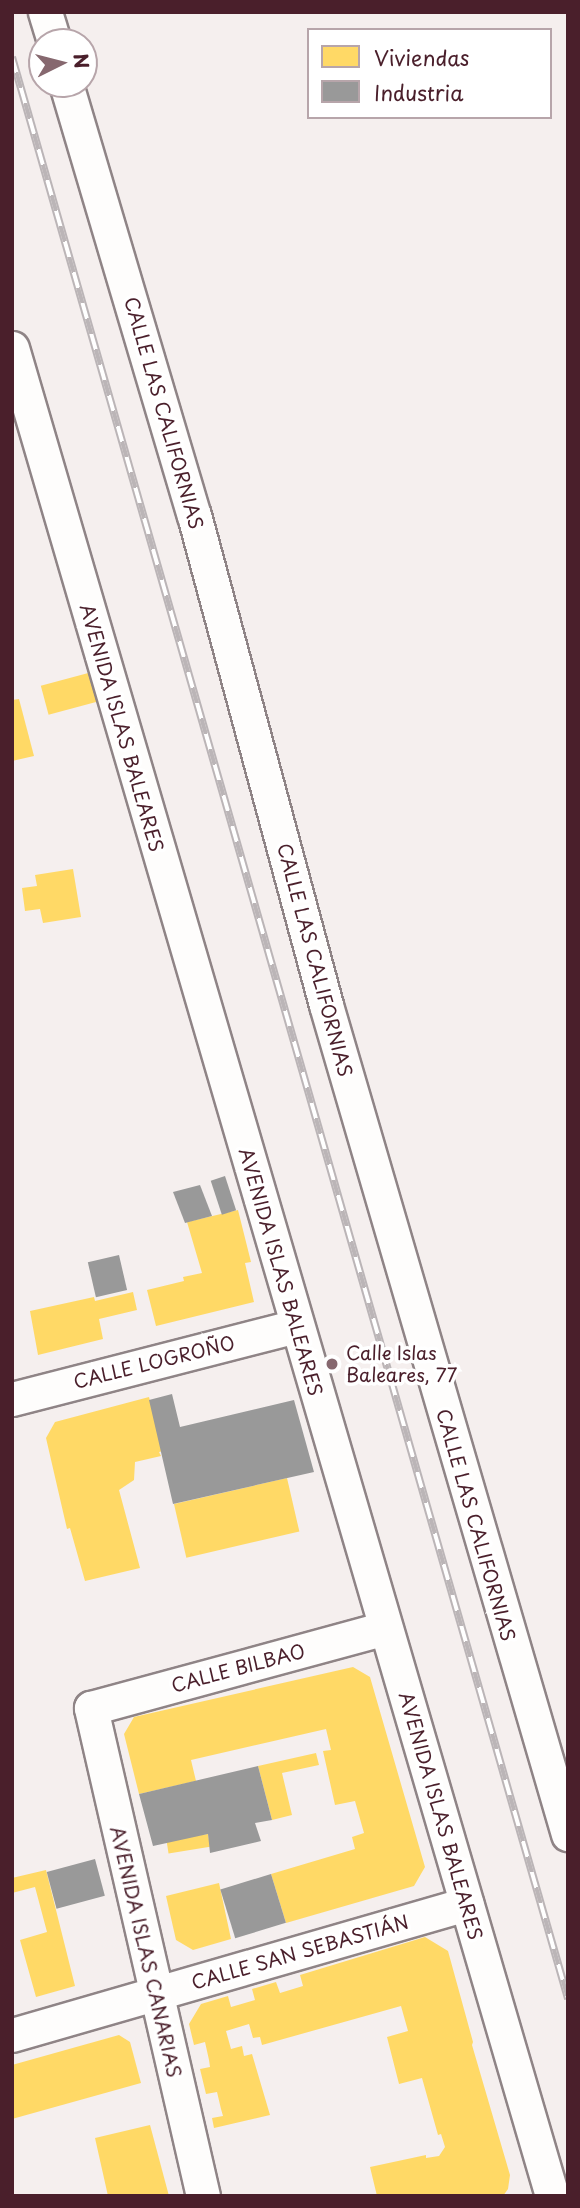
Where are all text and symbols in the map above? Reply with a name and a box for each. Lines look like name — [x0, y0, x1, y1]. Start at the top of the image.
north arrow — [28, 28, 98, 98]
legend — [307, 28, 552, 119]
text: Viviendas — [374, 41, 469, 73]
text: N — [67, 52, 97, 70]
text: Industria — [374, 76, 463, 108]
street label: CALLE LAS CALIFORNIAS — [120, 294, 208, 532]
street label: AVENIDA ISLAS BALEARES — [76, 602, 168, 854]
street label: CALLE LAS CALIFORNIAS — [273, 841, 357, 1079]
street label: AVENIDA ISLAS BALEARES — [235, 1146, 327, 1398]
street label: CALLE LOGROÑO — [70, 1331, 238, 1393]
place label: Calle Islas Baleares, 77 — [346, 1342, 457, 1386]
marker: Calle Islas Baleares, 77 — [324, 1356, 340, 1372]
street label: CALLE LAS CALIFORNIAS — [432, 1406, 520, 1644]
street label: CALLE BILBAO — [168, 1639, 308, 1697]
street label: AVENIDA ISLAS BALEARES — [395, 1690, 487, 1942]
street label: AVENIDA ISLAS CANARIAS — [106, 1823, 186, 2081]
street label: CALLE SAN SEBASTIÁN — [188, 1910, 412, 1994]

